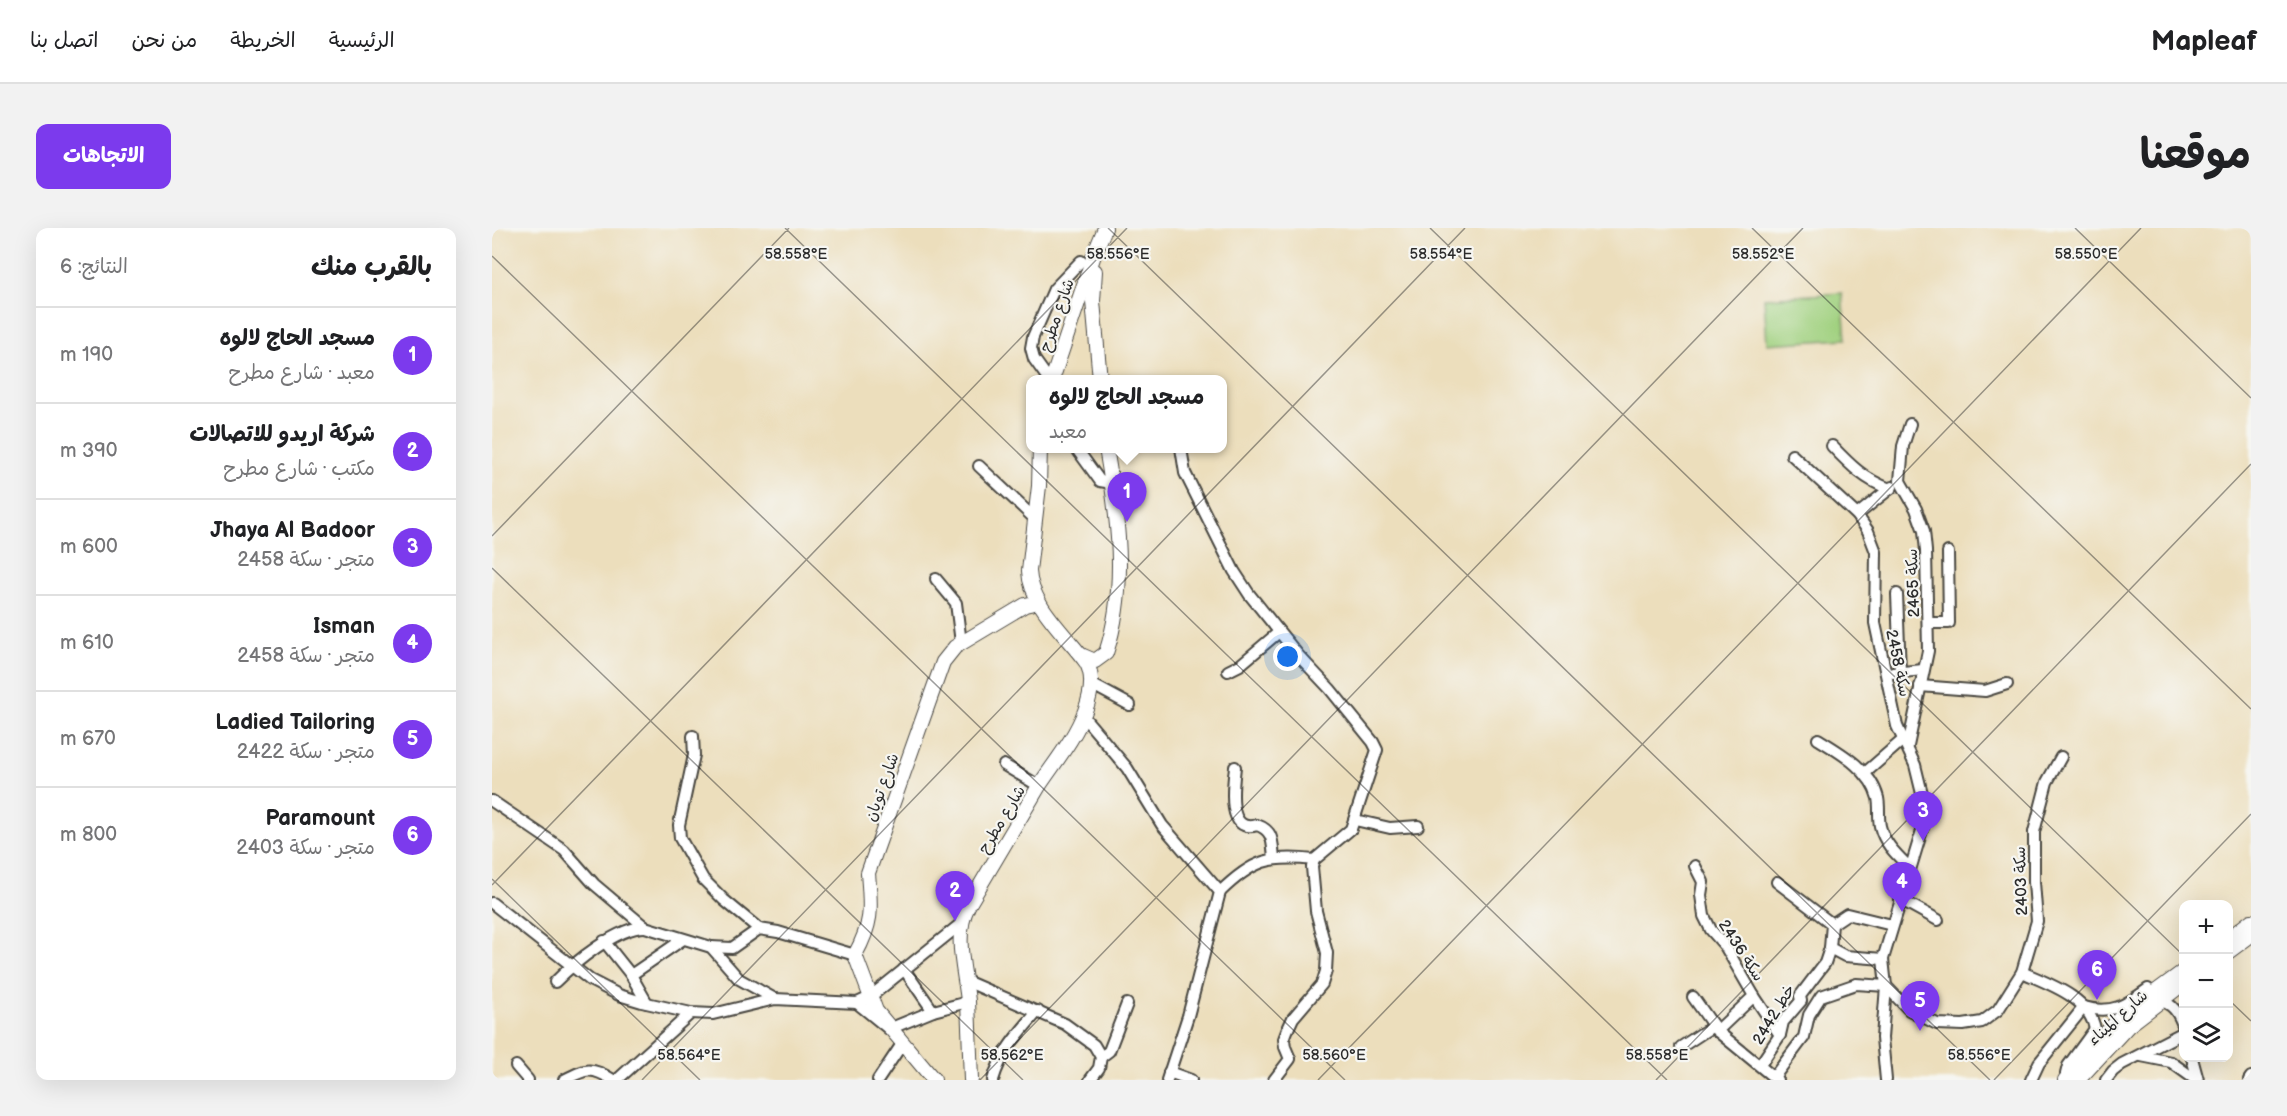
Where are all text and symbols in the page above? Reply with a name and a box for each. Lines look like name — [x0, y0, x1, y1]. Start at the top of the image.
text: Mapleaf — [2151, 25, 2257, 58]
text: اتصل بنا — [30, 28, 98, 53]
text: من نحن — [131, 28, 197, 53]
text: الخريطة — [230, 28, 296, 53]
text: الرئيسية — [329, 28, 395, 53]
button: الاتجاهات — [36, 124, 171, 189]
text: موقعنا — [2140, 130, 2251, 181]
text: 58.558°E — [764, 245, 828, 264]
text: 58.556°E — [1086, 245, 1150, 264]
text: 58.554°E — [1410, 245, 1473, 264]
text: 58.552°E — [1732, 245, 1794, 264]
text: 58.550°E — [2054, 245, 2118, 264]
text: بالقرب منك — [311, 252, 432, 283]
text: النتائج: 6 — [60, 255, 128, 279]
street label: شارع مطرح — [1036, 276, 1080, 355]
text: مسجد الحاج لالوه — [220, 325, 375, 352]
text: 190 m — [60, 343, 113, 367]
text: 1 — [408, 343, 417, 367]
text: معبد · شارع مطرح — [229, 361, 375, 385]
popup — [1026, 375, 1227, 453]
text: مسجد الحاج لالوه — [1049, 384, 1204, 411]
text: معبد — [1049, 420, 1087, 444]
text: شركة اريدو للاتصالات — [189, 421, 375, 448]
text: 390 m — [60, 439, 118, 463]
text: 2 — [407, 439, 419, 463]
text: مكتب · شارع مطرح — [223, 457, 375, 481]
pin: 1 — [1108, 472, 1146, 522]
text: Jhaya Al Badoor — [210, 517, 375, 544]
text: 600 m — [60, 535, 118, 559]
text: 3 — [407, 535, 418, 559]
text: متجر · سكة 2458 — [237, 548, 375, 572]
street label: سكة 2465 — [1903, 548, 1924, 618]
text: Isman — [313, 613, 375, 640]
street label: سكة 2458 — [1881, 628, 1914, 699]
text: 610 m — [60, 631, 114, 655]
text: 4 — [407, 631, 418, 655]
your location — [1273, 642, 1302, 671]
text: متجر · سكة 2458 — [237, 644, 375, 668]
text: Ladied Tailoring — [215, 709, 375, 736]
text: 670 m — [60, 727, 116, 751]
text: 5 — [407, 727, 418, 751]
text: متجر · سكة 2422 — [237, 740, 375, 764]
street label: شارع تويان — [861, 751, 904, 825]
street label: شارع مطرح — [975, 782, 1031, 858]
pin: 3 — [1904, 792, 1942, 841]
text: Paramount — [265, 805, 375, 832]
text: 800 m — [60, 823, 117, 847]
text: 6 — [406, 823, 419, 847]
text: متجر · سكة 2403 — [236, 836, 375, 860]
street label: سكة 2403 — [2011, 846, 2032, 916]
pin: 4 — [1882, 862, 1922, 912]
pin: 2 — [936, 872, 974, 921]
map controls — [2179, 900, 2233, 1062]
button: + — [2179, 900, 2233, 954]
street label: سكة 2436 — [1714, 916, 1768, 985]
pin: 6 — [2078, 950, 2116, 1000]
button: − — [2179, 954, 2233, 1008]
street label: 2442 خط — [1749, 981, 1800, 1048]
pin: 5 — [1900, 982, 1940, 1031]
street label: شارع الميناء — [2084, 986, 2153, 1051]
button: layers — [2179, 1008, 2233, 1062]
text: 58.564°E — [657, 1046, 721, 1065]
text: 58.562°E — [980, 1046, 1044, 1065]
text: 58.560°E — [1302, 1046, 1366, 1065]
text: 58.558°E — [1625, 1046, 1689, 1065]
text: 58.556°E — [1947, 1046, 2011, 1065]

